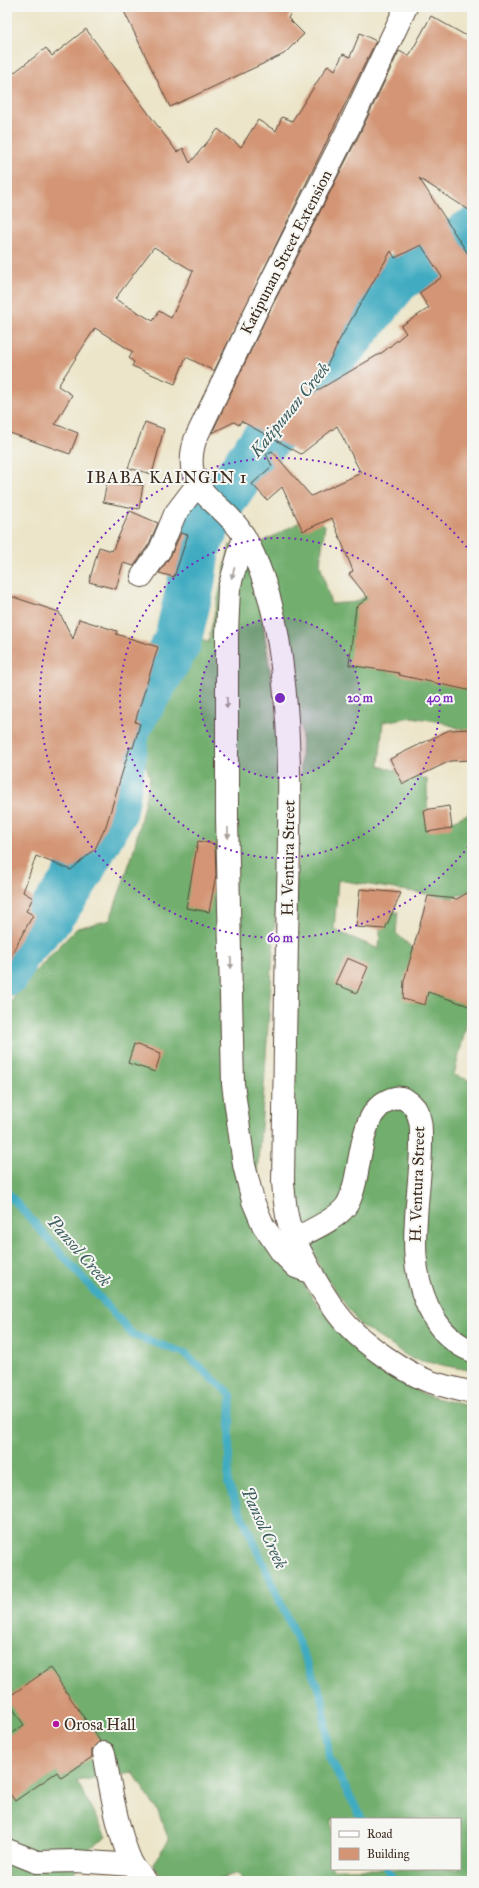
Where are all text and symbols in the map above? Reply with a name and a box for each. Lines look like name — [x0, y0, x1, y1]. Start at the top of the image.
street label: Katipunan Street Extension — [236, 166, 336, 337]
water label: Katipunan Creek — [245, 358, 335, 462]
district label: IBABA KAINGIN 1 — [87, 467, 247, 488]
one-way arrow — [230, 568, 236, 580]
centre of rings — [273, 691, 287, 705]
text: 20 m — [347, 691, 374, 705]
text: 40 m — [427, 691, 454, 706]
one-way arrow — [224, 697, 230, 710]
street label: H. Ventura Street — [277, 800, 299, 916]
one-way arrow — [225, 827, 231, 840]
text: 60 m — [267, 931, 294, 945]
one-way arrow — [227, 957, 234, 969]
street label: H. Ventura Street — [405, 1125, 429, 1242]
water label: Pansol Creek — [42, 1211, 116, 1291]
water label: Pansol Creek — [237, 1484, 292, 1573]
place label: Orosa Hall — [64, 1715, 136, 1734]
marker: Orosa Hall — [51, 1719, 61, 1729]
legend — [331, 1818, 461, 1870]
text: Road — [367, 1827, 393, 1841]
text: Building — [367, 1847, 410, 1862]

